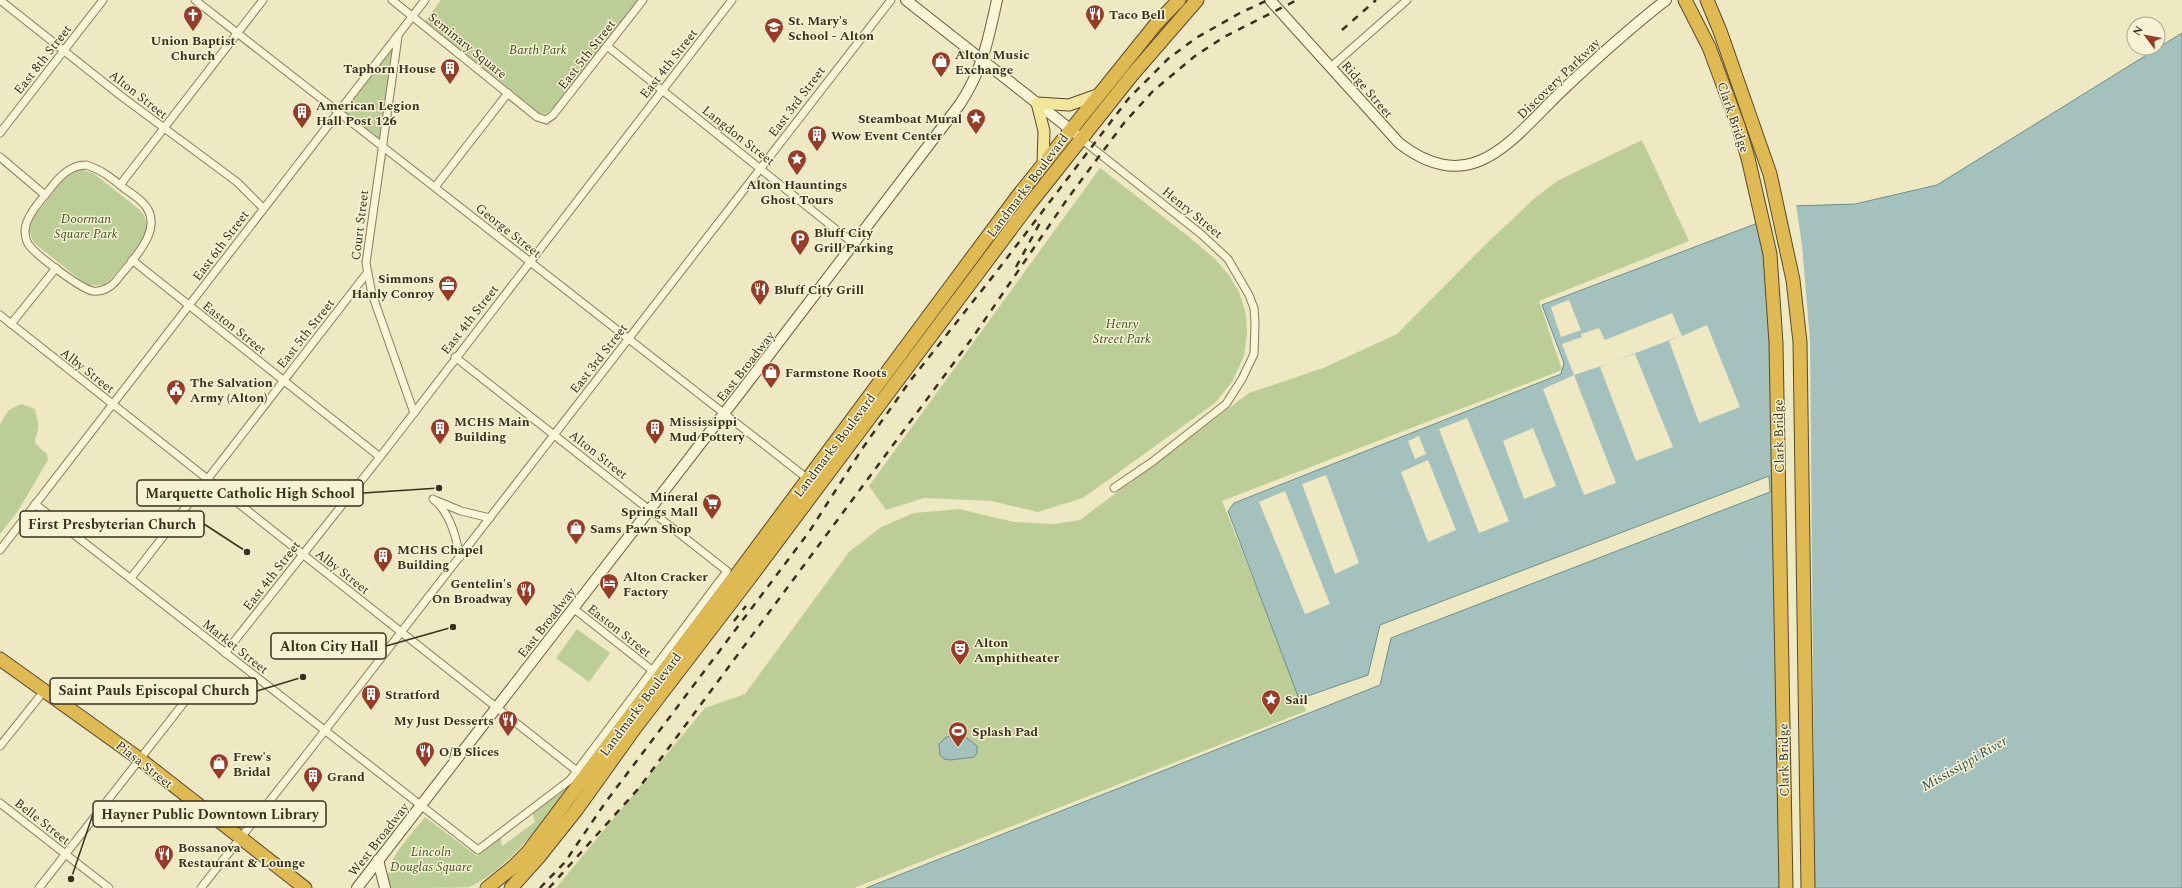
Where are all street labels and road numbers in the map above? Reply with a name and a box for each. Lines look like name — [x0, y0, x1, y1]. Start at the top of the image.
street label: Seminary Square — [424, 8, 511, 84]
street label: East 5th Street — [553, 15, 621, 94]
street label: East 8th Street — [9, 20, 77, 99]
street label: East 4th Street — [635, 24, 703, 103]
street label: Discovery Parkway — [1512, 33, 1606, 124]
street label: Ridge Street — [1337, 56, 1398, 123]
street label: East 3rd Street — [763, 62, 830, 141]
street label: Alton Street — [105, 65, 172, 124]
street label: Clark Bridge — [1712, 79, 1754, 155]
street label: Langdon Street — [697, 101, 780, 171]
street label: Landmarks Boulevard — [982, 129, 1074, 242]
street label: Henry Street — [1158, 182, 1227, 244]
street label: Court Street — [346, 188, 374, 262]
street label: George Street — [471, 199, 546, 263]
street label: East 6th Street — [187, 206, 254, 285]
street label: East 4th Street — [436, 280, 504, 359]
street label: East 5th Street — [272, 294, 340, 373]
street label: Easton Street — [198, 296, 271, 360]
street label: East 3rd Street — [565, 319, 633, 398]
street label: East Broadway — [712, 326, 780, 406]
street label: Alby Street — [56, 343, 119, 399]
street label: Landmarks Boulevard — [789, 389, 881, 502]
street label: Clark Bridge — [1768, 399, 1790, 473]
street label: Alton Street — [565, 425, 632, 484]
street label: East 4th Street — [238, 536, 306, 615]
street label: Alby Street — [311, 544, 374, 600]
street label: East Broadway — [513, 582, 581, 662]
street label: Easton Street — [583, 599, 656, 663]
street label: Market Street — [198, 615, 273, 679]
street label: Landmarks Boulevard — [595, 648, 687, 761]
street label: Clark Bridge — [1773, 723, 1795, 797]
street label: Piasa Street — [111, 736, 178, 794]
street label: Belle Street — [10, 794, 75, 850]
street label: West Broadway — [344, 798, 414, 881]

